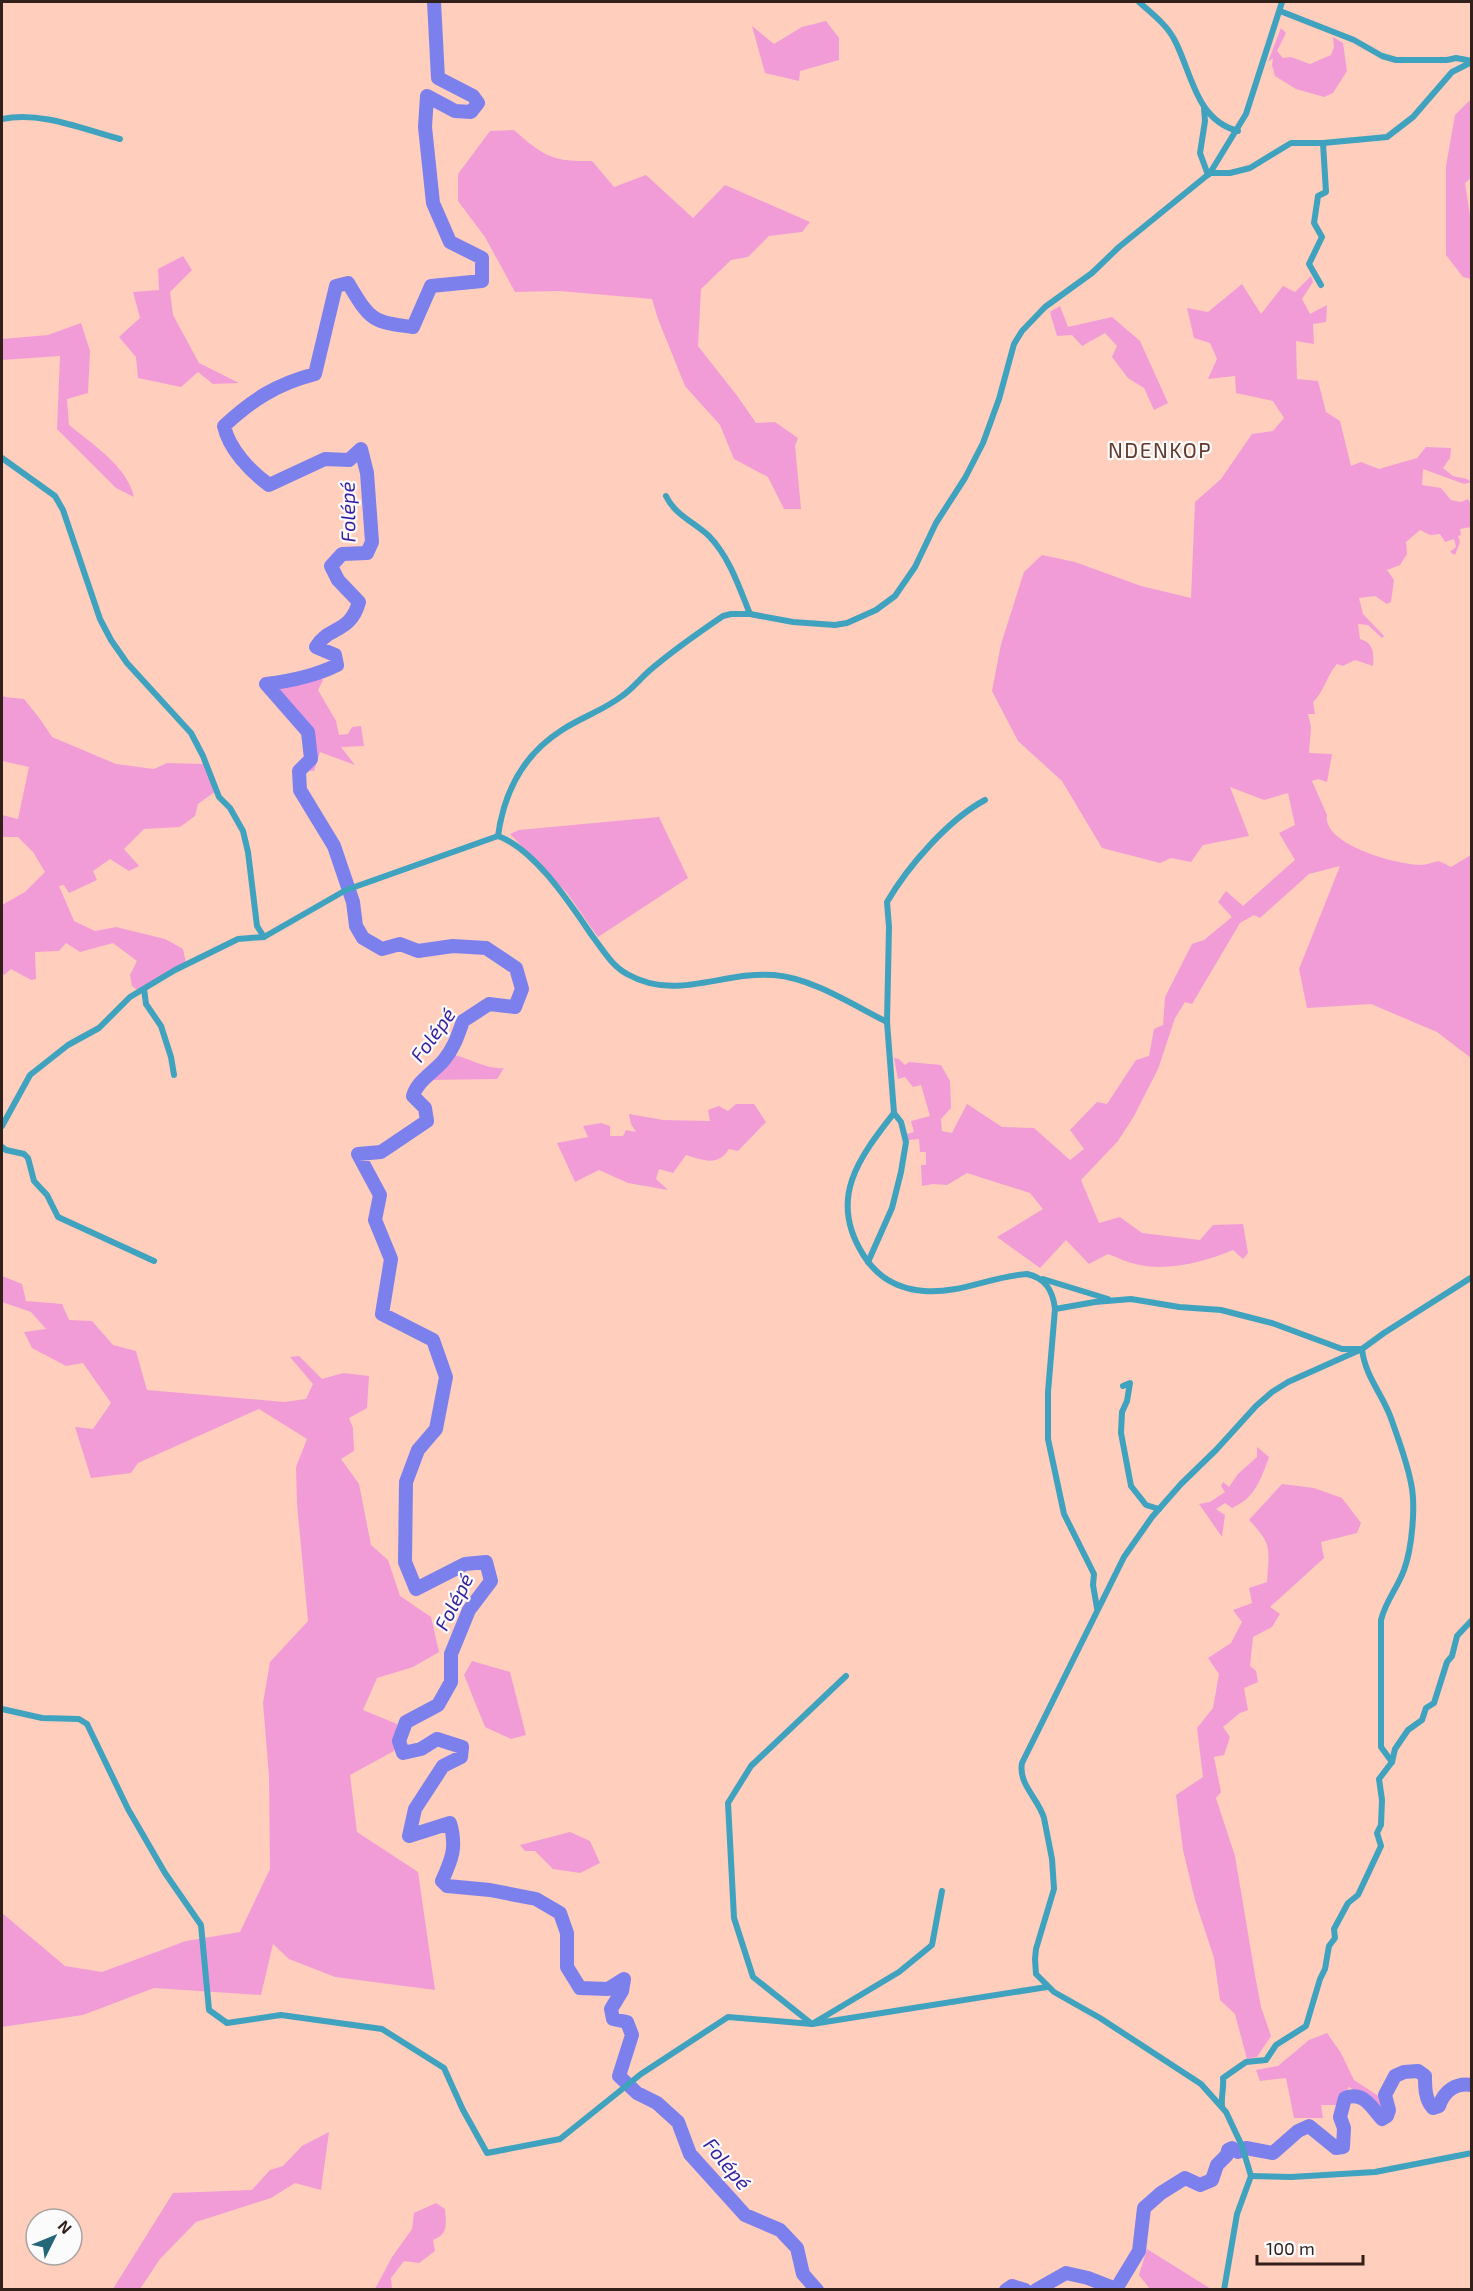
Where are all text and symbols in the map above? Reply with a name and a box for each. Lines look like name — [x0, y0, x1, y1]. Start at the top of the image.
district label: NDENKOP — [1108, 437, 1212, 462]
water label: Folépé — [334, 481, 360, 543]
water label: Folépé — [405, 1003, 460, 1066]
water label: Folépé — [429, 1569, 478, 1634]
water label: Folépé — [699, 2132, 757, 2194]
north arrow — [24, 2207, 84, 2267]
text: N — [54, 2216, 76, 2237]
scale bar — [1257, 2228, 1364, 2266]
text: 100 m — [1266, 2237, 1315, 2259]

